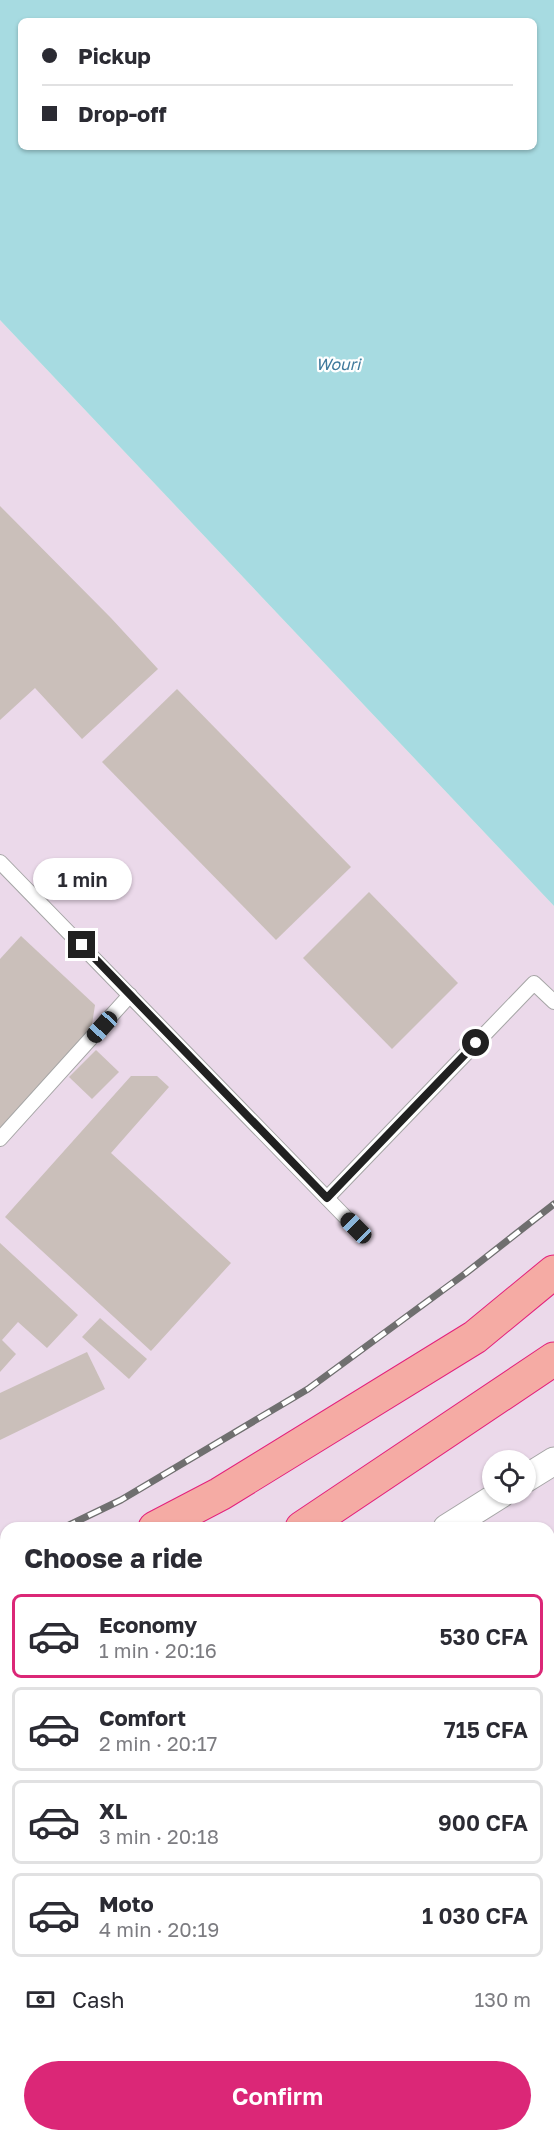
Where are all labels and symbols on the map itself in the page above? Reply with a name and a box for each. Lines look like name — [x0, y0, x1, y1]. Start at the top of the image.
water label: Wouri — [316, 354, 362, 374]
callout: 1 min — [32, 858, 132, 900]
route end — [68, 931, 95, 958]
car — [83, 1008, 121, 1046]
route start — [462, 1029, 489, 1056]
car — [337, 1209, 375, 1247]

